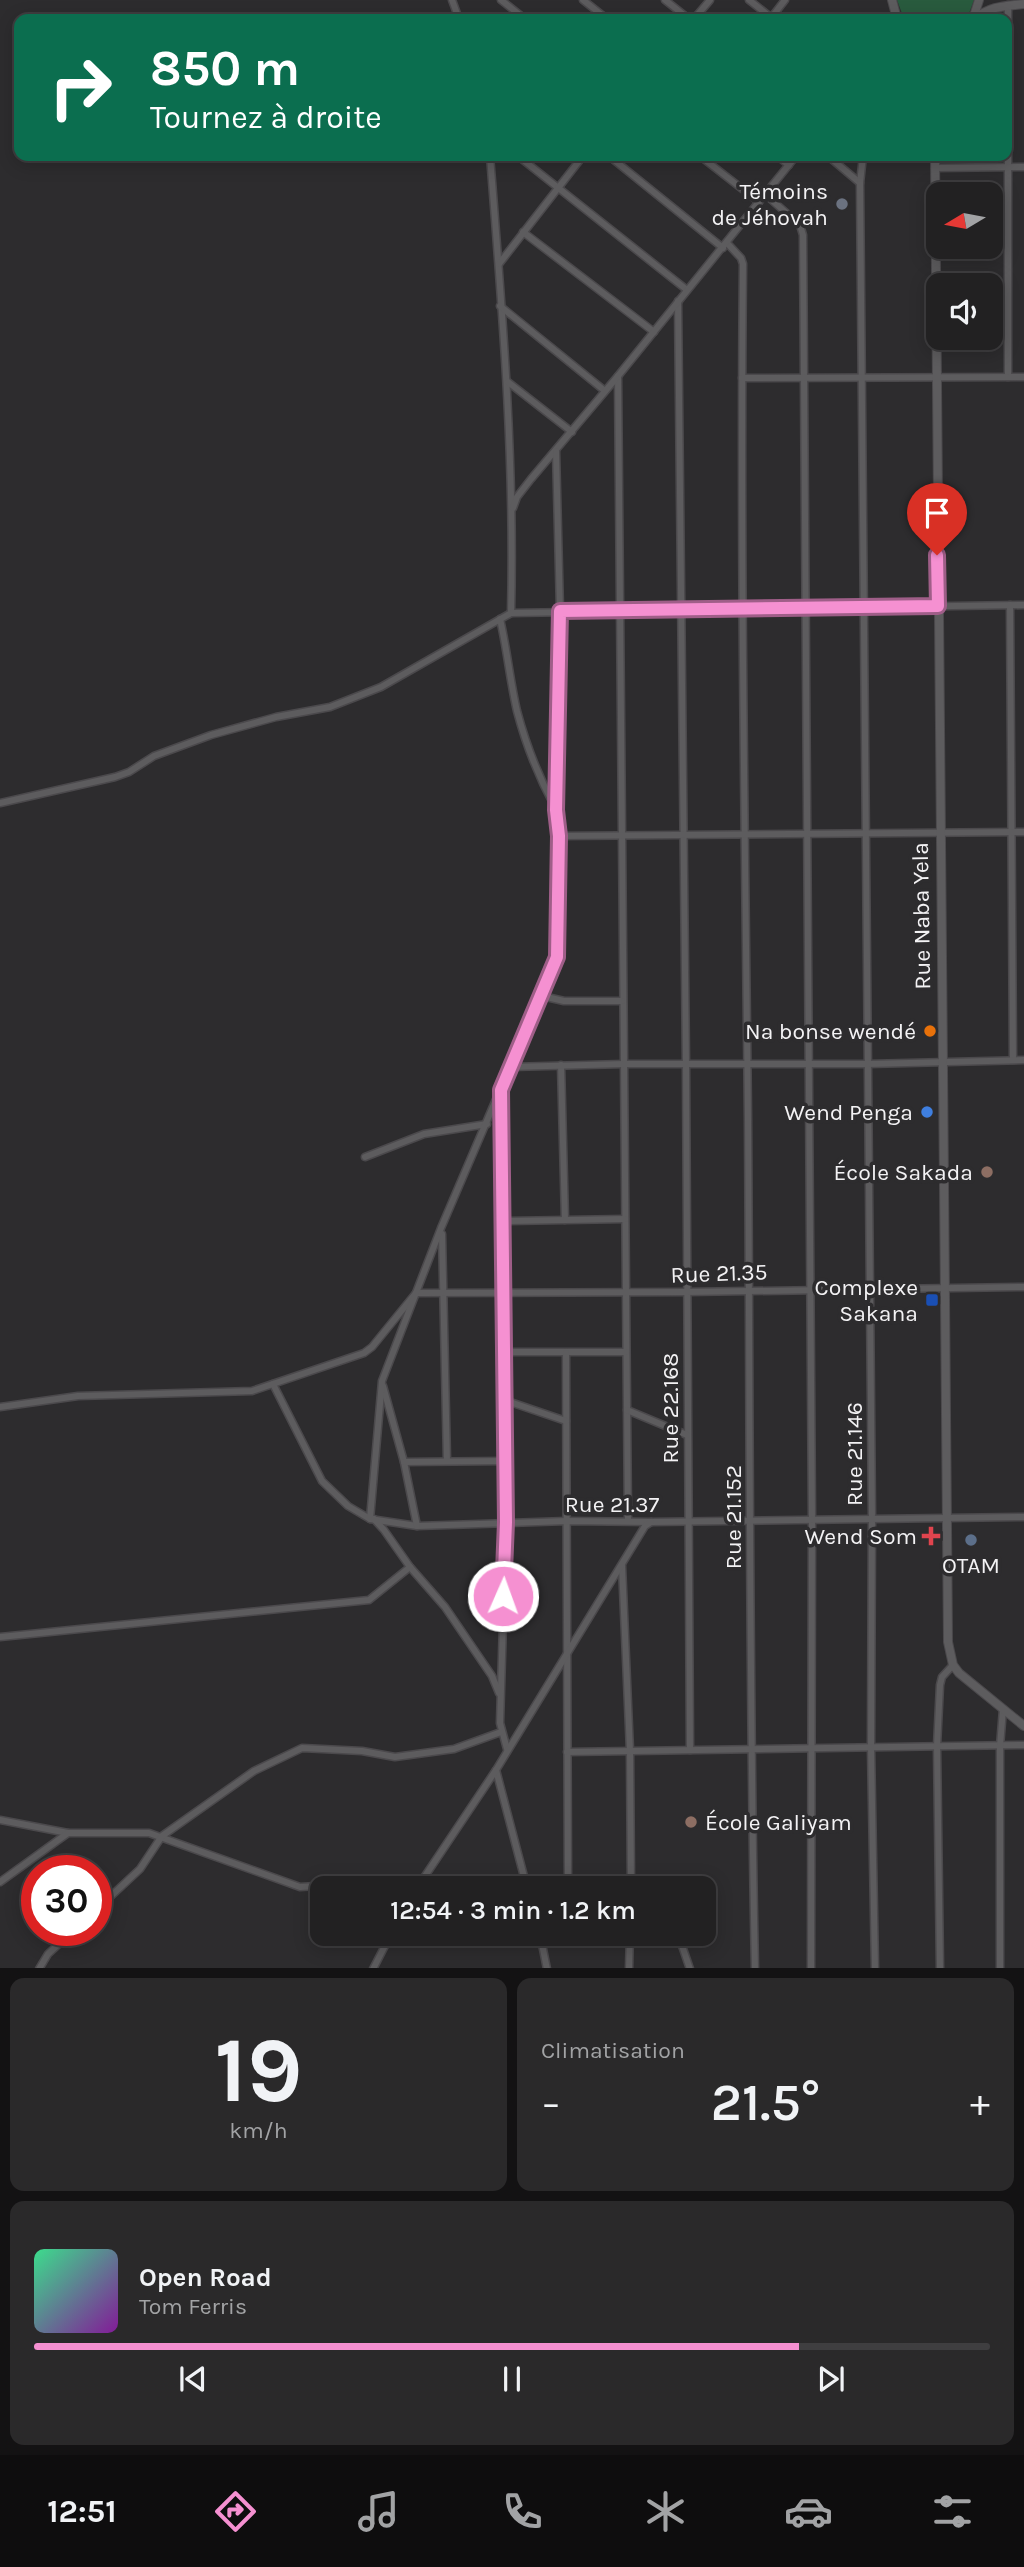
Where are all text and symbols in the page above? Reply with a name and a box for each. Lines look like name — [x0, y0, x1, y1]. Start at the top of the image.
text: 850 m — [150, 40, 300, 97]
icon: right — [35, 42, 126, 133]
text: Tournez à droite — [150, 99, 382, 136]
place label: Témoins de Jéhovah — [711, 178, 828, 231]
north arrow — [926, 182, 1003, 259]
map controls — [926, 182, 1003, 350]
marker: Témoins de Jéhovah — [834, 196, 850, 212]
button: sound — [926, 273, 1003, 350]
pin — [907, 483, 967, 555]
icon: arrive — [918, 494, 956, 532]
street label: Rue Naba Yela — [907, 842, 936, 990]
place label: Na bonse wendé — [745, 1018, 916, 1045]
marker: Na bonse wendé — [922, 1023, 938, 1039]
place label: Wend Penga — [784, 1099, 913, 1126]
marker: Wend Penga — [919, 1104, 935, 1120]
place label: École Sakada — [833, 1159, 973, 1186]
marker: École Sakada — [979, 1164, 995, 1180]
street label: Rue 21.35 — [670, 1258, 768, 1289]
place label: Complexe Sakana — [815, 1274, 918, 1327]
marker: Complexe Sakana — [924, 1292, 940, 1308]
street label: Rue 22.168 — [657, 1353, 684, 1463]
street label: Rue 21.146 — [841, 1402, 868, 1506]
street label: Rue 21.152 — [720, 1465, 747, 1569]
street label: Rue 21.37 — [565, 1491, 660, 1518]
place label: Wend Som — [804, 1523, 917, 1550]
marker: Wend Som — [923, 1528, 939, 1544]
marker: OTAM — [963, 1532, 979, 1548]
place label: OTAM — [942, 1552, 1000, 1579]
position arrow — [466, 1559, 540, 1633]
place label: École Galiyam — [705, 1809, 852, 1836]
marker: École Galiyam — [683, 1814, 699, 1830]
speed limit sign: 30 — [21, 1855, 112, 1946]
text: 12:54 · 3 min · 1.2 km — [390, 1895, 636, 1926]
text: 19 — [215, 2018, 302, 2124]
text: Climatisation — [541, 2037, 685, 2064]
text: 21.5° — [711, 2072, 820, 2133]
text: − — [541, 2081, 561, 2126]
text: + — [970, 2081, 990, 2126]
text: km/h — [229, 2117, 288, 2144]
text: Open Road — [139, 2262, 272, 2293]
text: Tom Ferris — [139, 2293, 247, 2320]
icon: previous — [174, 2360, 212, 2398]
icon: pause — [493, 2360, 531, 2398]
icon: next — [812, 2360, 850, 2398]
icon: directions — [211, 2487, 260, 2536]
icon: music — [354, 2487, 403, 2536]
icon: phone — [498, 2487, 547, 2536]
icon: climate — [641, 2487, 690, 2536]
icon: car — [784, 2487, 833, 2536]
icon: filters — [928, 2487, 977, 2536]
text: 12:51 — [47, 2493, 117, 2530]

